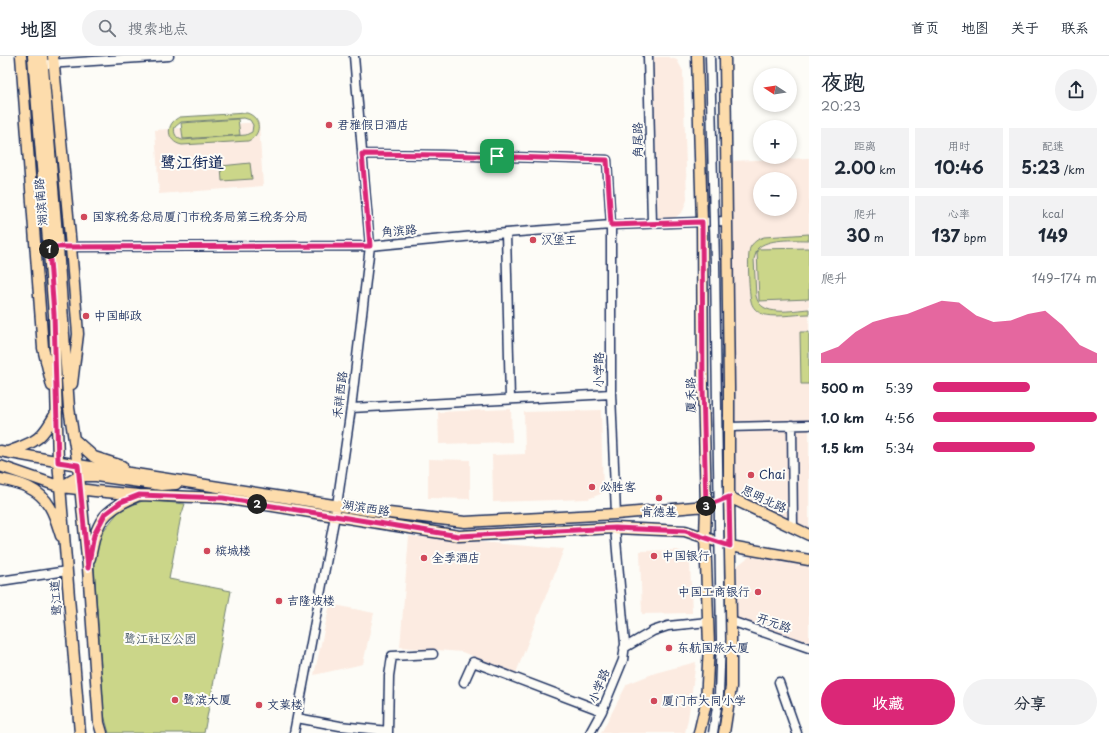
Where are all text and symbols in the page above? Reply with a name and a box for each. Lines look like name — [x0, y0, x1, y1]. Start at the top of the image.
search box — [82, 10, 362, 46]
text: 地图 — [20, 14, 58, 42]
text: 搜索地点 — [128, 16, 188, 39]
icon: search — [96, 17, 118, 39]
text: 首页 — [911, 17, 939, 38]
text: 地图 — [961, 17, 989, 38]
text: 关于 — [1011, 17, 1039, 38]
text: 联系 — [1061, 17, 1089, 38]
text: 夜跑 — [821, 64, 865, 97]
north arrow — [753, 68, 797, 112]
map controls — [753, 68, 797, 216]
button: share — [1055, 69, 1097, 111]
text: 20:23 — [821, 96, 861, 115]
place label: 君雅假日酒店 — [337, 115, 409, 133]
marker: 君雅假日酒店 — [324, 120, 334, 130]
button: + — [753, 120, 797, 164]
street label: 角尾路 — [628, 122, 646, 158]
text: 距离 — [854, 137, 876, 154]
text: 用时 — [948, 137, 970, 154]
text: 配速 — [1042, 137, 1064, 154]
pin — [480, 139, 514, 173]
icon: arrive — [486, 145, 508, 167]
district label: 鹭江街道 — [160, 149, 224, 173]
text: 2.00 — [834, 154, 876, 180]
text: 10:46 — [934, 154, 984, 180]
text: 5:23 — [1021, 154, 1060, 180]
text: km — [876, 161, 896, 178]
text: /km — [1060, 161, 1085, 178]
button: − — [753, 172, 797, 216]
street label: 湖滨南路 — [29, 177, 51, 227]
text: 爬升 — [854, 205, 876, 222]
text: 心率 — [948, 205, 970, 222]
text: kcal — [1042, 205, 1064, 222]
place label: 国家税务总局厦门市税务局第三税务分局 — [92, 207, 308, 225]
marker: 国家税务总局厦门市税务局第三税务分局 — [79, 212, 89, 222]
street label: 角滨路 — [380, 219, 418, 241]
text: 30 — [846, 222, 870, 248]
text: 137 — [932, 222, 960, 248]
text: 149 — [1038, 222, 1068, 248]
text: m — [870, 229, 884, 246]
text: bpm — [960, 229, 986, 246]
place label: 汉堡王 — [541, 230, 577, 248]
marker: 汉堡王 — [528, 235, 538, 245]
pin: 1 — [39, 239, 59, 259]
text: 1 — [46, 240, 52, 257]
text: 爬升 — [821, 268, 847, 287]
text: 149–174 m — [1032, 268, 1097, 287]
place label: 中国邮政 — [94, 306, 142, 324]
marker: 中国邮政 — [81, 311, 91, 321]
street label: 小学路 — [589, 352, 607, 388]
street label: 禾祥西路 — [327, 370, 351, 420]
street label: 厦禾路 — [681, 377, 699, 413]
text: 500 m — [821, 378, 864, 397]
text: 5:39 — [885, 378, 913, 397]
text: 1.0 km — [821, 408, 864, 427]
text: 4:56 — [885, 408, 915, 427]
text: 1.5 km — [821, 438, 864, 457]
text: 5:34 — [885, 438, 914, 457]
place label: Chai — [759, 465, 786, 483]
marker: Chai — [746, 470, 756, 480]
place label: 必胜客 — [600, 477, 636, 495]
street label: 思明北路 — [739, 480, 790, 516]
marker: 必胜客 — [587, 482, 597, 492]
marker: 肯德基 — [654, 493, 664, 503]
pin: 2 — [247, 494, 267, 514]
street label: 湖滨西路 — [341, 494, 391, 520]
text: 2 — [253, 495, 261, 512]
pin: 3 — [696, 496, 716, 516]
text: 3 — [702, 497, 710, 514]
place label: 肯德基 — [641, 502, 677, 520]
place label: 槟城楼 — [215, 541, 251, 559]
marker: 槟城楼 — [202, 546, 212, 556]
place label: 中国银行 — [662, 546, 710, 564]
place label: 全季酒店 — [432, 548, 480, 566]
marker: 中国银行 — [649, 551, 659, 561]
marker: 全季酒店 — [419, 553, 429, 563]
street label: 鹭江道 — [45, 579, 65, 617]
place label: 中国工商银行 — [678, 582, 750, 600]
marker: 中国工商银行 — [753, 587, 763, 597]
place label: 吉隆坡楼 — [287, 591, 335, 609]
marker: 吉隆坡楼 — [274, 596, 284, 606]
street label: 开元路 — [754, 608, 794, 636]
park label: 鹭江社区公园 — [124, 629, 196, 647]
place label: 东航国旅大厦 — [677, 638, 749, 656]
marker: 东航国旅大厦 — [664, 643, 674, 653]
street label: 小学路 — [583, 666, 613, 706]
button: 收藏 — [821, 679, 955, 725]
button: 分享 — [963, 679, 1097, 725]
place label: 鹭滨大厦 — [183, 690, 231, 708]
place label: 厦门市大同小学 — [662, 691, 746, 709]
marker: 鹭滨大厦 — [170, 695, 180, 705]
place label: 文莱楼 — [267, 695, 303, 713]
marker: 厦门市大同小学 — [649, 696, 659, 706]
marker: 文莱楼 — [254, 700, 264, 710]

